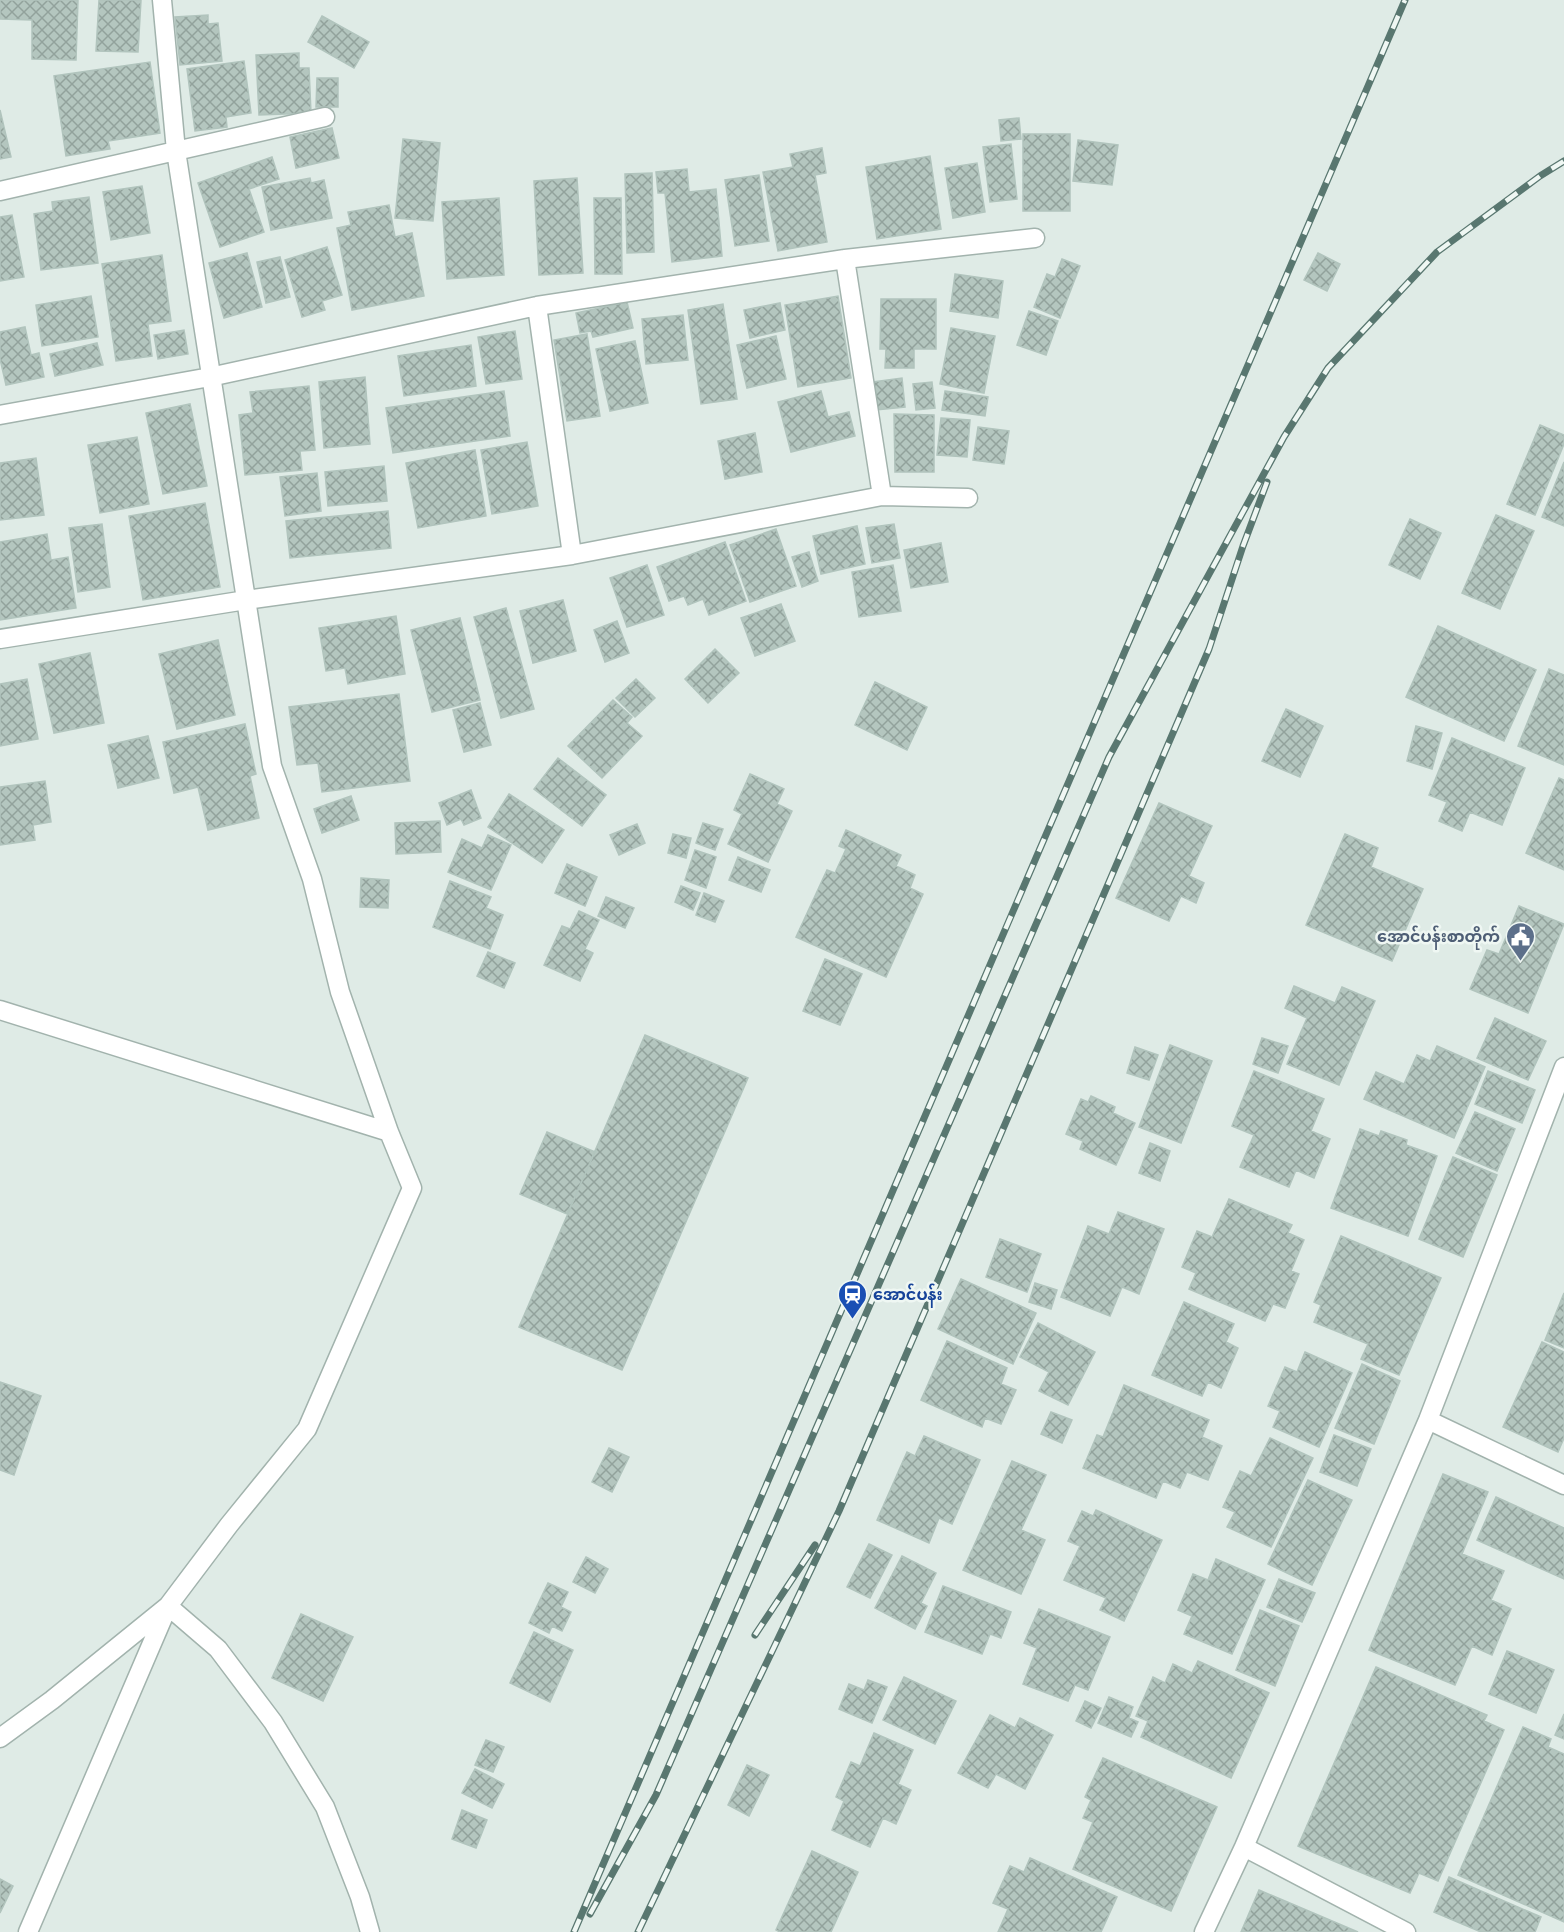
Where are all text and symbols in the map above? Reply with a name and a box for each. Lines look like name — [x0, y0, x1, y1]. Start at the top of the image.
public building icon: အောင်ပန်းစာတိုက် — [1505, 920, 1537, 962]
place label: အောင်ပန်းစာတိုက် — [1377, 925, 1500, 950]
station icon: အောင်ပန်း — [836, 1278, 868, 1320]
place label: အောင်ပန်း — [873, 1283, 943, 1308]

